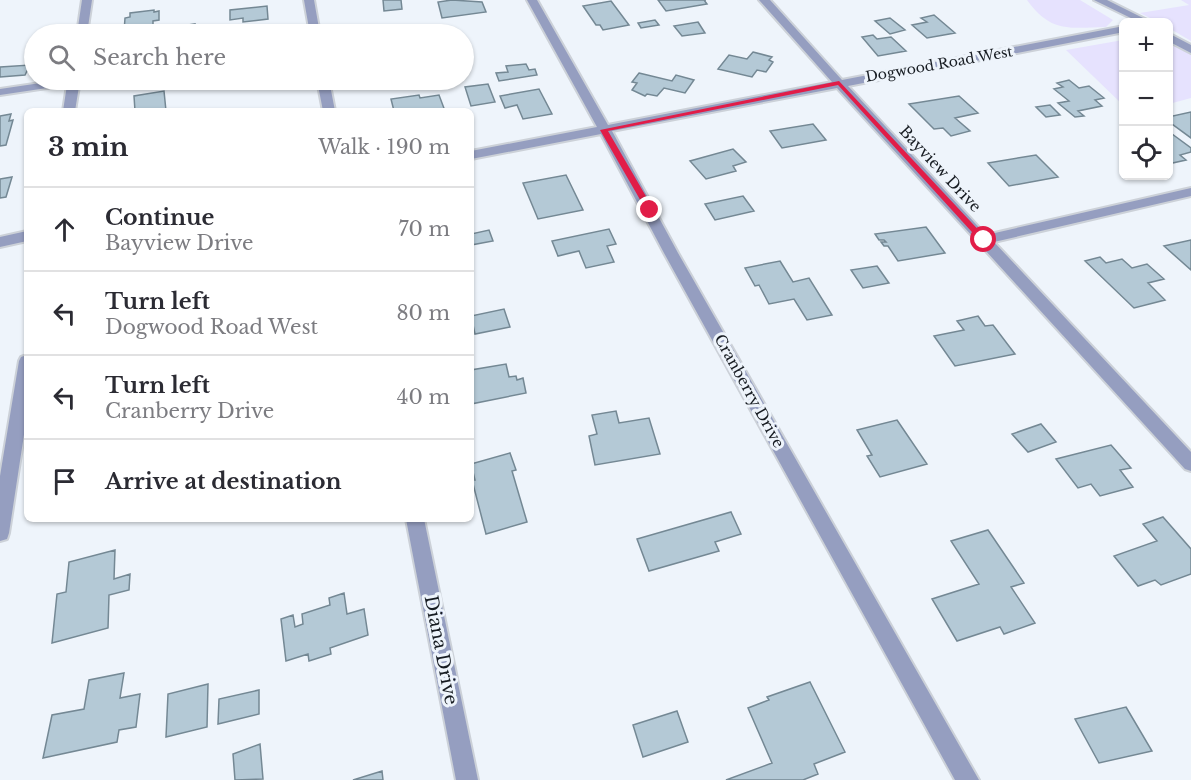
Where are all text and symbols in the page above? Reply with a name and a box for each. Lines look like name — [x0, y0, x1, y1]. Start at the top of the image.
map controls — [1119, 18, 1173, 180]
button: + — [1119, 18, 1173, 72]
search box — [24, 24, 474, 90]
icon: search — [45, 41, 78, 74]
street label: Dogwood Road West — [864, 42, 1015, 86]
text: Search here — [93, 44, 226, 71]
button: − — [1119, 72, 1173, 126]
street label: Bayview Drive — [895, 121, 985, 216]
button: locate — [1119, 126, 1173, 180]
text: 3 min — [48, 131, 129, 163]
text: Walk · 190 m — [318, 135, 450, 159]
route end — [636, 196, 662, 222]
text: Continue — [105, 204, 214, 231]
icon: ahead — [48, 213, 81, 246]
text: 70 m — [398, 217, 450, 241]
route start — [970, 226, 996, 252]
text: Bayview Drive — [105, 231, 253, 255]
text: Turn left — [105, 288, 210, 315]
icon: left — [48, 297, 81, 330]
text: 80 m — [396, 301, 450, 325]
text: Dogwood Road West — [105, 315, 318, 339]
street label: Cranberry Drive — [710, 331, 788, 451]
text: Turn left — [105, 372, 210, 399]
icon: left — [48, 381, 81, 414]
text: 40 m — [397, 385, 450, 409]
text: Cranberry Drive — [105, 399, 274, 423]
icon: arrive — [48, 465, 81, 498]
text: Arrive at destination — [105, 468, 342, 495]
street label: Diana Drive — [420, 594, 462, 706]

